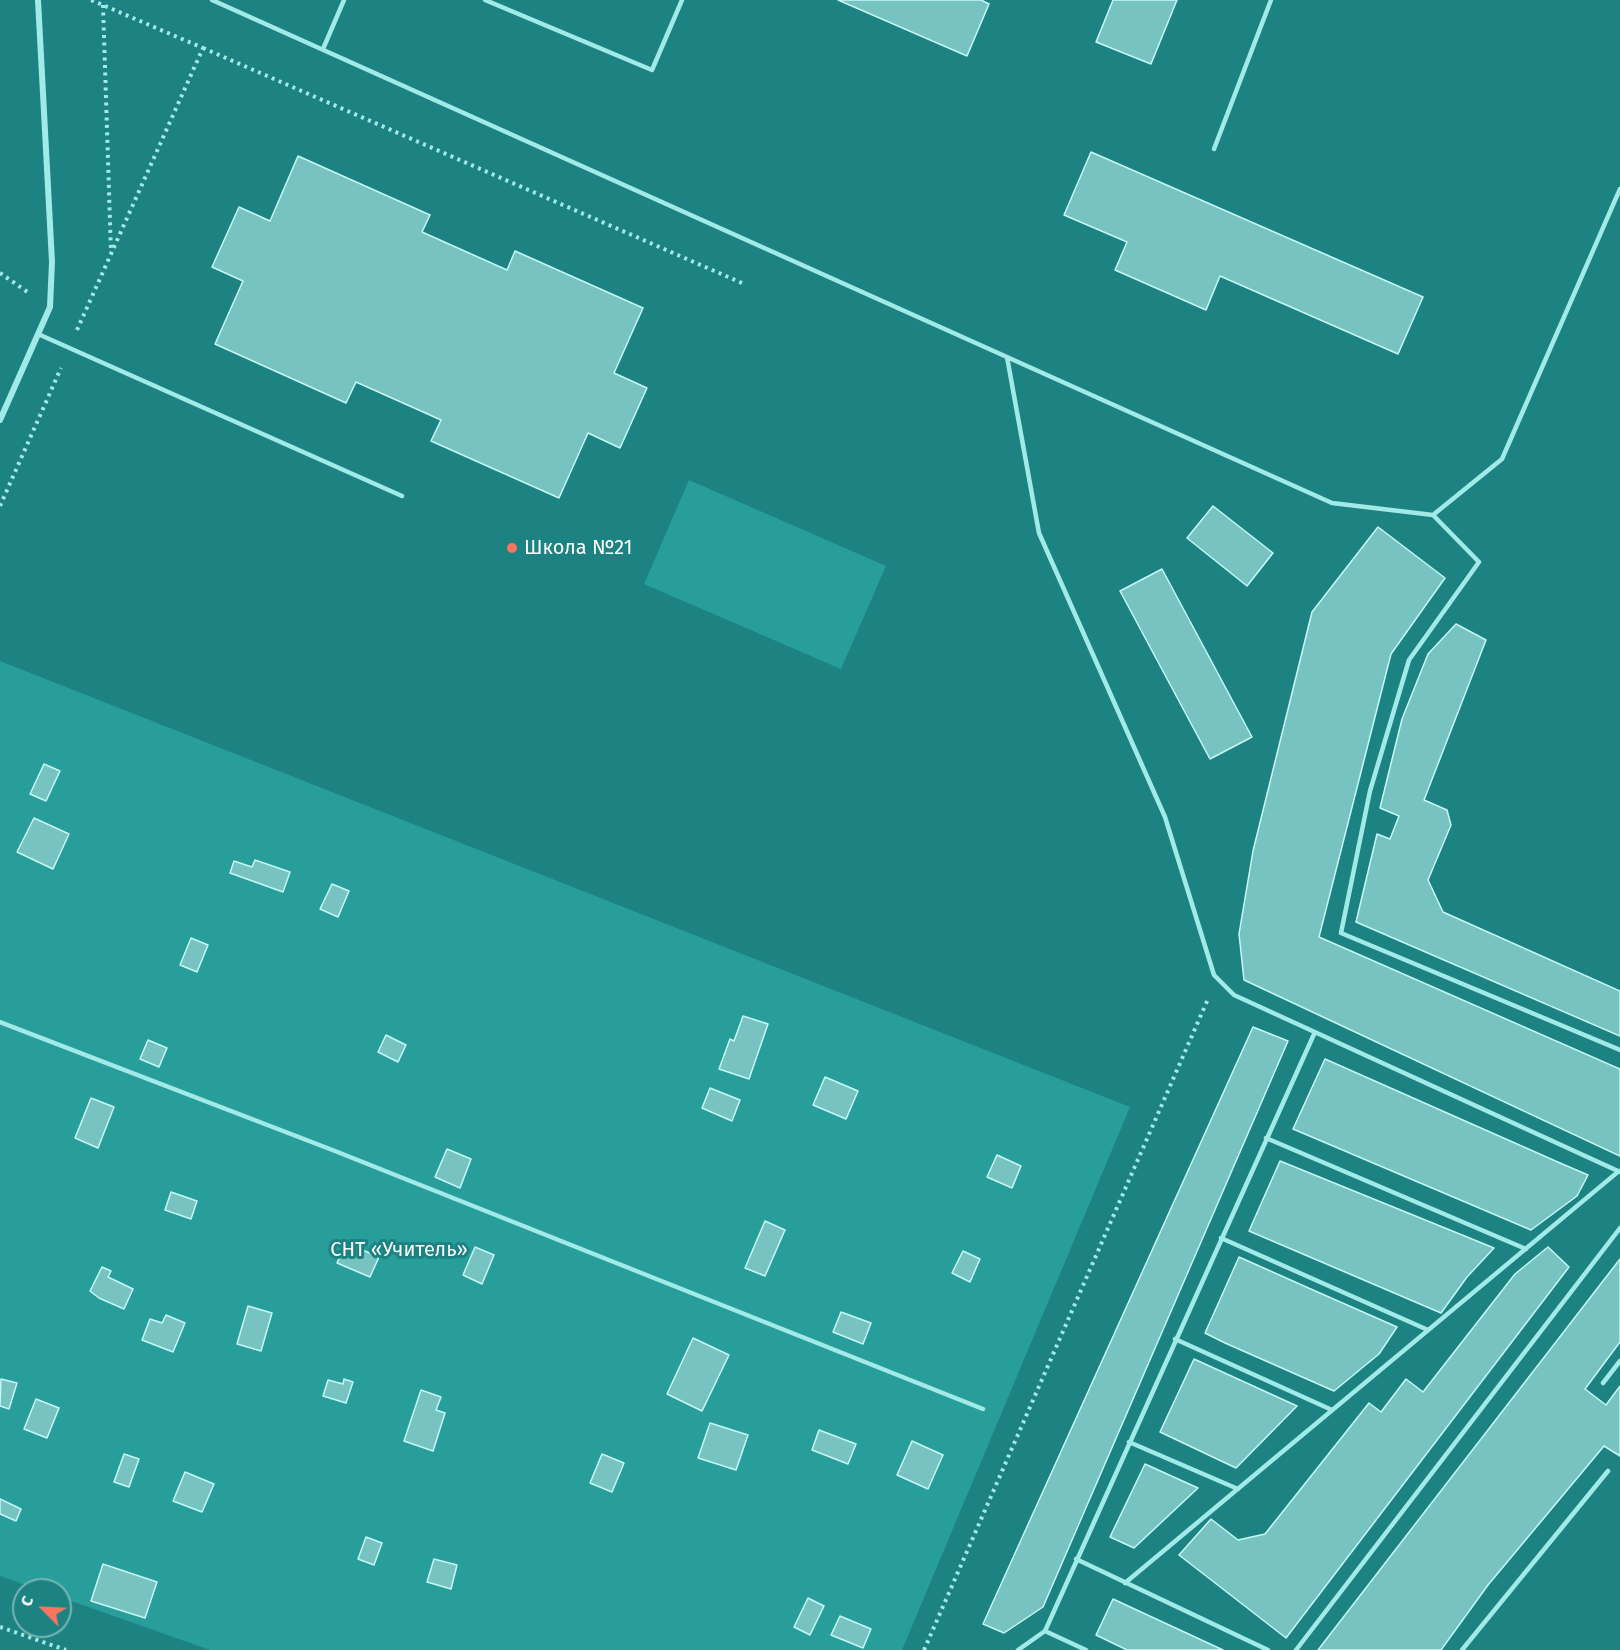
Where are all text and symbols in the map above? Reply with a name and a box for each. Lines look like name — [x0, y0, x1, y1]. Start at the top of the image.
place label: Школа №21 — [524, 536, 632, 560]
marker: Школа №21 — [505, 541, 519, 555]
park label: СНТ «Учитель» — [330, 1238, 468, 1262]
north arrow — [12, 1578, 72, 1638]
text: С — [16, 1593, 37, 1609]

